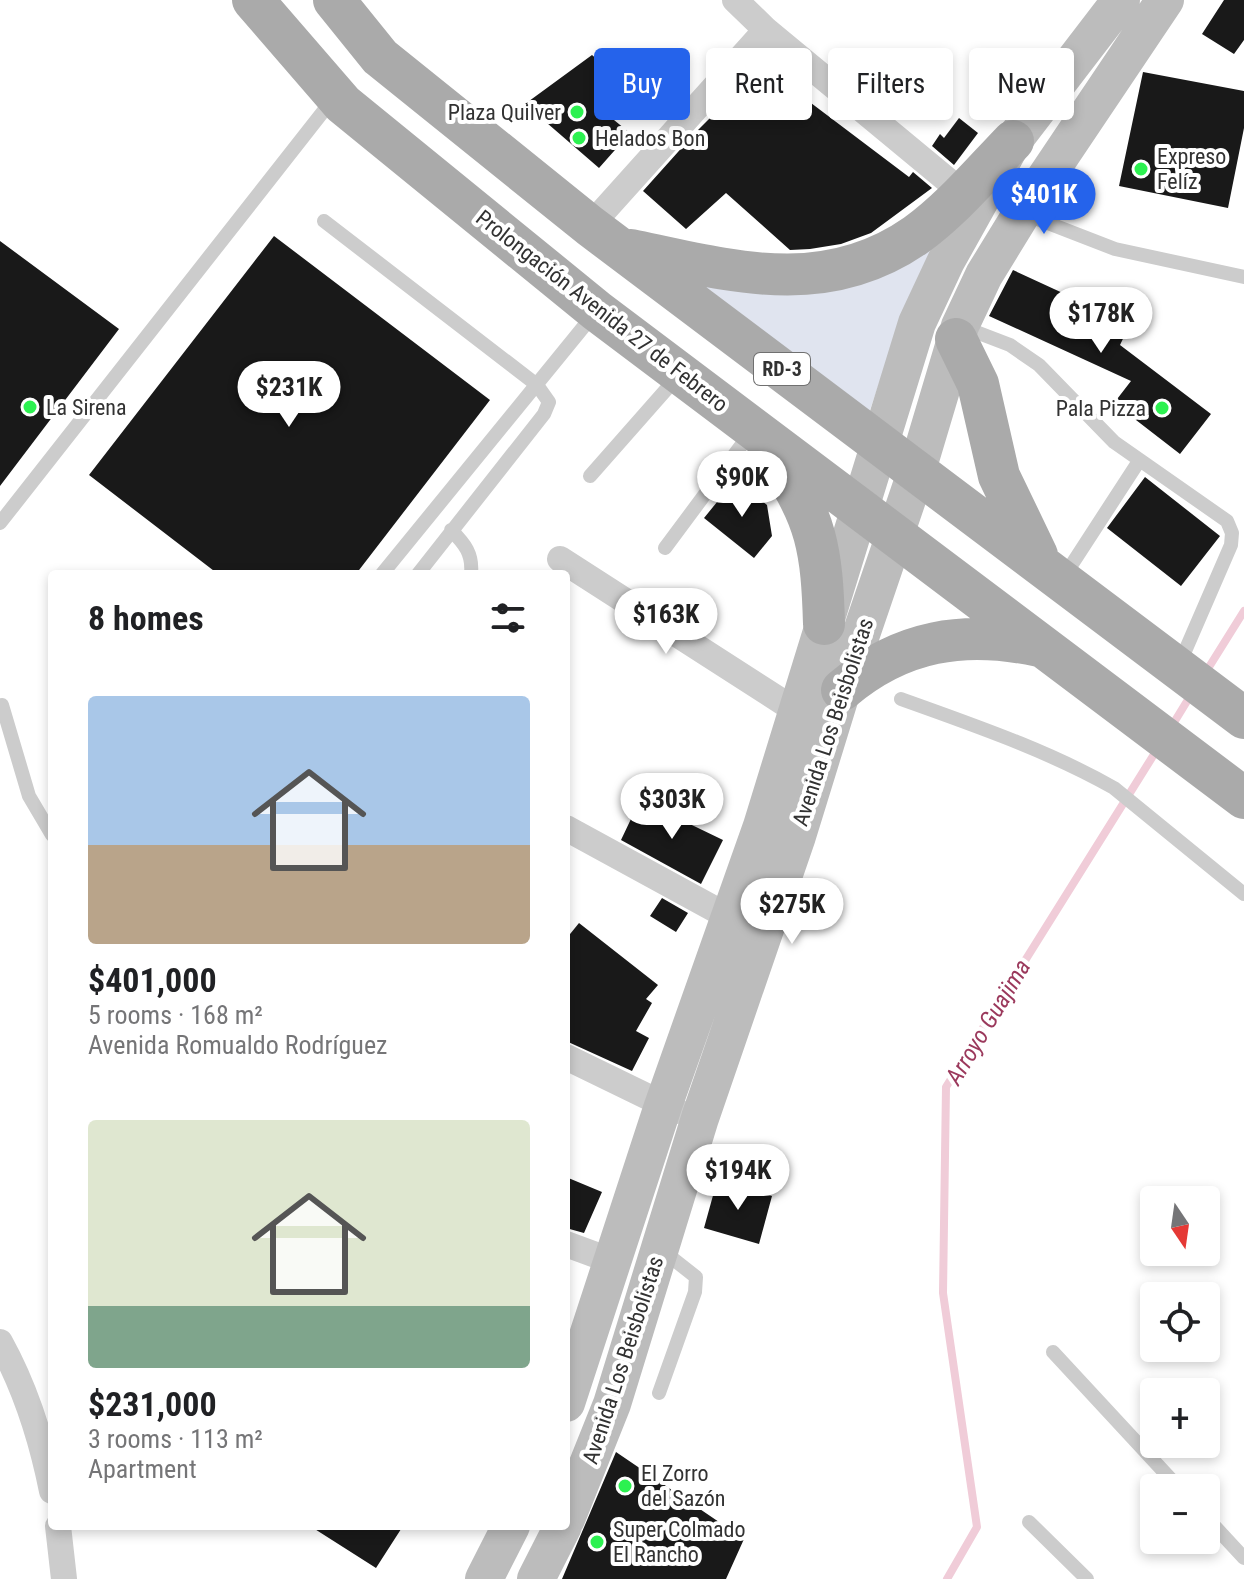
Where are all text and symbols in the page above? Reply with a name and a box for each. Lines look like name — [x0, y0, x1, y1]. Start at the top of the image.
chip: Buy — [594, 48, 690, 120]
chip: Rent — [706, 48, 812, 120]
chip: Filters — [828, 48, 953, 120]
chip: New — [969, 48, 1074, 120]
place label: Plaza Quilver — [448, 100, 561, 125]
marker: Plaza Quilver — [568, 103, 586, 121]
place label: Helados Bon — [595, 126, 705, 151]
marker: Helados Bon — [570, 129, 588, 147]
place label: Expreso Felíz — [1157, 144, 1226, 194]
marker: Expreso Felíz — [1132, 160, 1150, 178]
pin: $401K — [988, 168, 1100, 236]
text: $401K — [1011, 179, 1077, 209]
street label: Prolongación Avenida 27 de Febrero — [471, 205, 733, 417]
pin: $178K — [1045, 287, 1157, 355]
text: $178K — [1068, 298, 1134, 328]
road number: RD-3 — [754, 353, 810, 385]
pin: $231K — [233, 361, 345, 429]
text: $231K — [256, 372, 322, 402]
place label: La Sirena — [46, 395, 127, 420]
place label: Pala Pizza — [1056, 396, 1146, 421]
marker: La Sirena — [21, 398, 39, 416]
marker: Pala Pizza — [1153, 399, 1171, 417]
pin: $90K — [695, 451, 789, 519]
text: $90K — [715, 462, 769, 492]
pin: $163K — [610, 588, 722, 656]
icon: filters — [486, 596, 530, 640]
text: 8 homes — [88, 598, 204, 638]
text: $163K — [633, 599, 699, 629]
street label: Avenida Los Beisbolistas — [788, 615, 878, 829]
icon: home — [237, 748, 381, 892]
pin: $303K — [616, 773, 728, 841]
text: $303K — [639, 784, 705, 814]
pin: $275K — [736, 878, 848, 946]
text: $275K — [759, 889, 825, 919]
water label: Arroyo Guajima — [939, 954, 1036, 1090]
text: $401,000 — [88, 960, 217, 1000]
text: 5 rooms · 168 m² — [88, 1000, 263, 1030]
text: Avenida Romualdo Rodríguez — [88, 1030, 388, 1060]
pin: $194K — [682, 1144, 794, 1212]
text: $194K — [705, 1155, 771, 1185]
icon: home — [237, 1172, 381, 1316]
north arrow — [1140, 1186, 1220, 1266]
map controls — [1140, 1186, 1220, 1554]
street label: Avenida Los Beisbolistas — [578, 1253, 668, 1467]
button: locate — [1140, 1282, 1220, 1362]
button: + — [1140, 1378, 1220, 1458]
text: $231,000 — [88, 1384, 217, 1424]
text: 3 rooms · 113 m² — [88, 1424, 263, 1454]
text: Apartment — [88, 1454, 197, 1484]
place label: El Zorro del Sazón — [641, 1461, 725, 1511]
button: − — [1140, 1474, 1220, 1554]
marker: El Zorro del Sazón — [616, 1477, 634, 1495]
place label: Super Colmado El Rancho — [613, 1517, 746, 1567]
marker: Super Colmado El Rancho — [588, 1533, 606, 1551]

